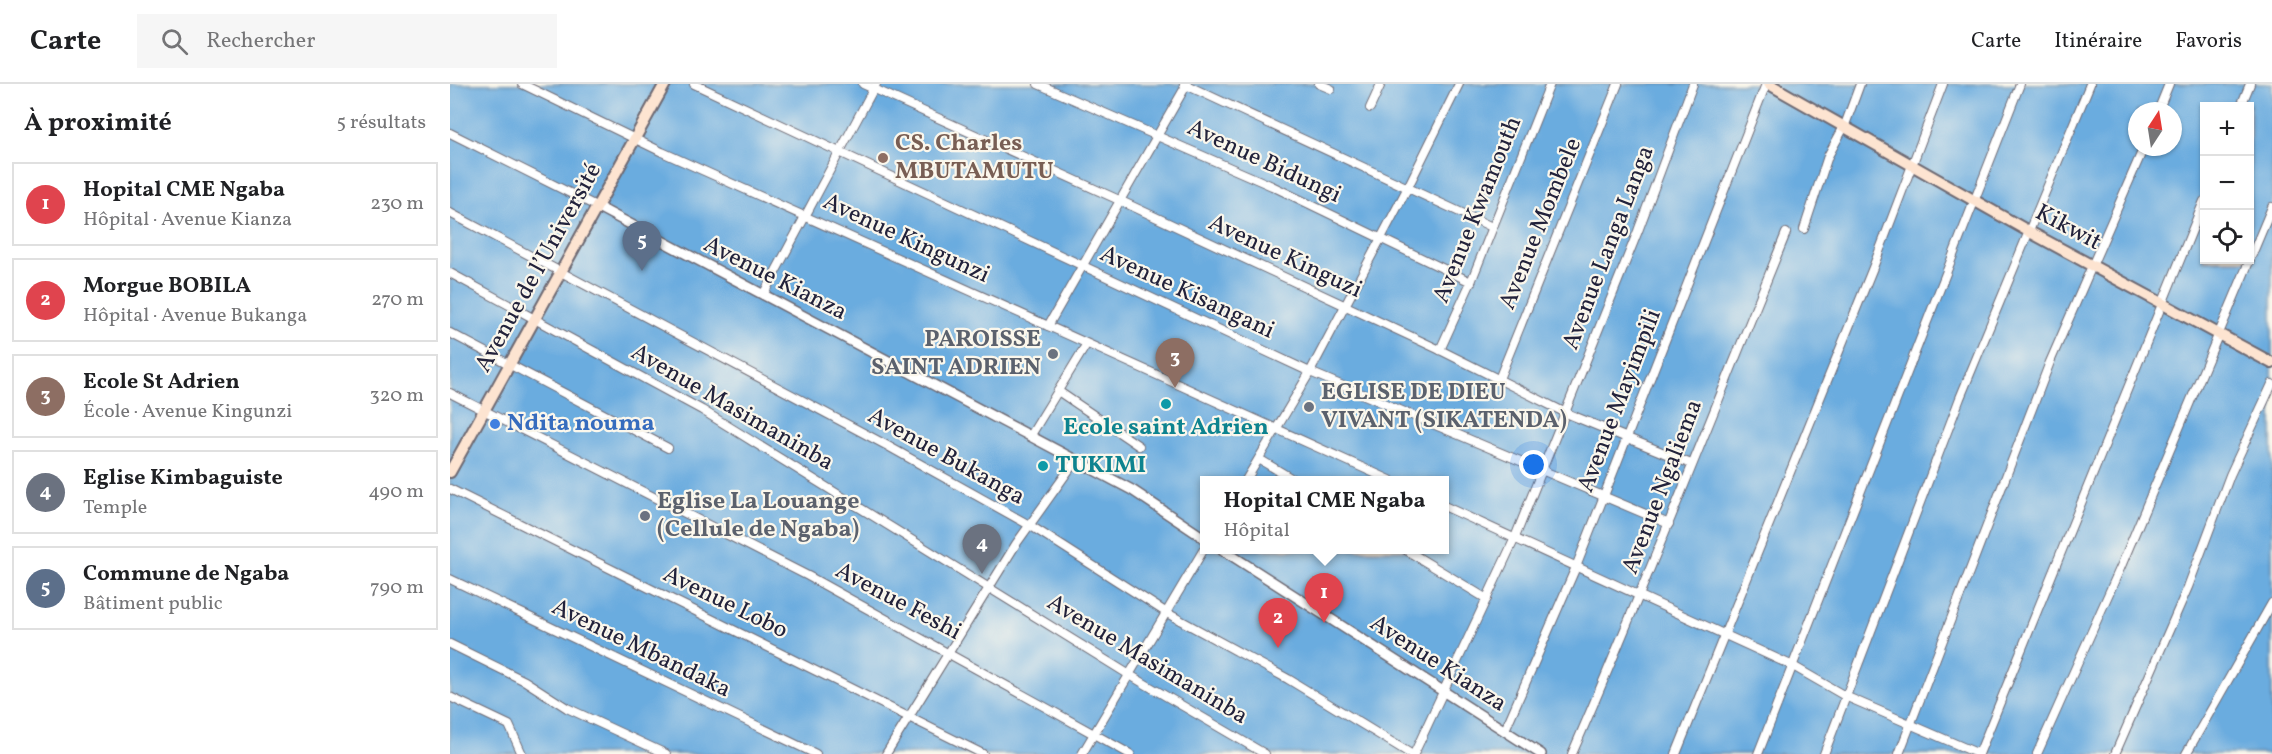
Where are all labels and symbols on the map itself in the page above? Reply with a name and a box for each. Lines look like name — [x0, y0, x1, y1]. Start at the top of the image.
north arrow — [2128, 102, 2182, 156]
street label: Avenue Bidungi — [1181, 111, 1347, 213]
street label: Avenue Kwamouth — [1425, 112, 1531, 308]
place label: CS. Charles MBUTAMUTU — [895, 127, 1054, 189]
street label: Avenue Mombele — [1491, 133, 1591, 315]
street label: Avenue Langa Langa — [1554, 141, 1664, 355]
marker: CS. Charles MBUTAMUTU — [876, 151, 890, 165]
street label: Avenue de l’Université — [467, 157, 611, 379]
street label: Avenue Kingunzi — [817, 185, 995, 293]
street label: Kikwit — [2029, 196, 2107, 260]
street label: Avenue Kinguzi — [1203, 206, 1367, 308]
pin: 5 — [622, 222, 662, 271]
street label: Avenue Kianza — [697, 228, 853, 330]
street label: Avenue Kisangani — [1094, 238, 1280, 348]
street label: Avenue Mayimpili — [1569, 304, 1671, 498]
place label: PAROISSE SAINT ADRIEN — [871, 323, 1041, 385]
street label: Avenue Masimaninba — [624, 336, 840, 480]
pin: 3 — [1156, 338, 1194, 388]
marker: PAROISSE SAINT ADRIEN — [1046, 347, 1060, 361]
place label: EGLISE DE DIEU VIVANT (SIKATENDA) — [1321, 376, 1567, 438]
street label: Avenue Ngaliema — [1614, 395, 1712, 579]
marker: Ecole saint Adrien — [1159, 397, 1173, 411]
street label: Avenue Bukanga — [861, 400, 1031, 514]
marker: EGLISE DE DIEU VIVANT (SIKATENDA) — [1302, 400, 1316, 414]
place label: Ndita nouma — [507, 407, 655, 441]
place label: Ecole saint Adrien — [1063, 411, 1269, 445]
marker: Ndita nouma — [488, 417, 502, 431]
place label: TUKIMI — [1055, 449, 1146, 483]
your location — [1519, 450, 1548, 479]
marker: TUKIMI — [1036, 459, 1050, 473]
place label: Eglise La Louange (Cellule de Ngaba) — [657, 485, 860, 547]
marker: Eglise La Louange (Cellule de Ngaba) — [638, 509, 652, 523]
pin: 4 — [962, 524, 1002, 574]
street label: Avenue Feshi — [829, 554, 967, 650]
street label: Avenue Lobo — [657, 558, 793, 648]
pin: 1 — [1304, 574, 1344, 623]
street label: Avenue Masimaninba — [1040, 586, 1254, 734]
street label: Avenue Mbandaka — [546, 591, 736, 707]
pin: 2 — [1258, 598, 1298, 648]
street label: Avenue Kianza — [1363, 607, 1513, 721]

